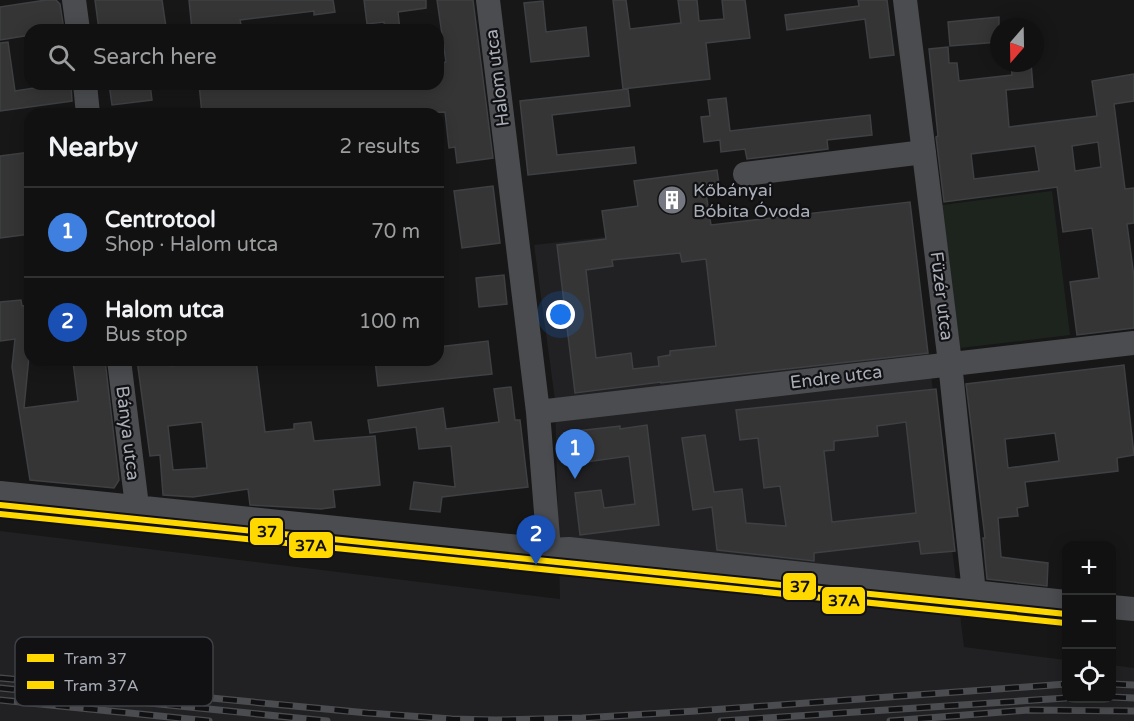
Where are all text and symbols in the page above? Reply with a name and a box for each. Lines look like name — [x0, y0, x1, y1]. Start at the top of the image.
north arrow — [990, 18, 1044, 72]
search box — [24, 24, 444, 90]
street label: Halom utca — [480, 28, 514, 128]
icon: search — [45, 41, 78, 74]
text: Search here — [93, 44, 217, 70]
text: Nearby — [48, 132, 138, 163]
text: 2 results — [340, 135, 420, 159]
place label: Kőbányai Bóbita Óvoda — [693, 179, 810, 222]
building icon: Kőbányai Bóbita Óvoda — [656, 184, 688, 216]
text: Centrotool — [105, 207, 216, 233]
text: 1 — [61, 220, 74, 244]
text: 70 m — [371, 220, 420, 244]
text: Shop · Halom utca — [105, 233, 278, 257]
street label: Füzér utca — [926, 250, 958, 342]
text: Halom utca — [105, 297, 224, 323]
your location — [546, 300, 575, 329]
text: 2 — [61, 310, 74, 334]
text: 100 m — [359, 310, 420, 334]
text: Bus stop — [105, 323, 188, 347]
street label: Endre utca — [789, 360, 883, 394]
street label: Bánya utca — [111, 384, 145, 482]
pin: 1 — [556, 430, 594, 479]
pin: 2 — [516, 516, 556, 565]
line badge: 37 — [249, 517, 284, 546]
text: 37 — [257, 522, 277, 542]
line badge: 37A — [288, 531, 334, 559]
text: 37A — [295, 536, 327, 556]
map controls — [1062, 541, 1116, 703]
button: + — [1062, 541, 1116, 595]
line badge: 37 — [782, 572, 817, 601]
text: 37 — [790, 577, 810, 597]
line badge: 37A — [821, 586, 866, 615]
text: 37A — [828, 591, 860, 611]
button: − — [1062, 595, 1116, 649]
legend — [15, 637, 213, 706]
text: Tram 37 — [64, 649, 127, 669]
button: locate — [1062, 649, 1116, 703]
text: Tram 37A — [64, 676, 139, 696]

